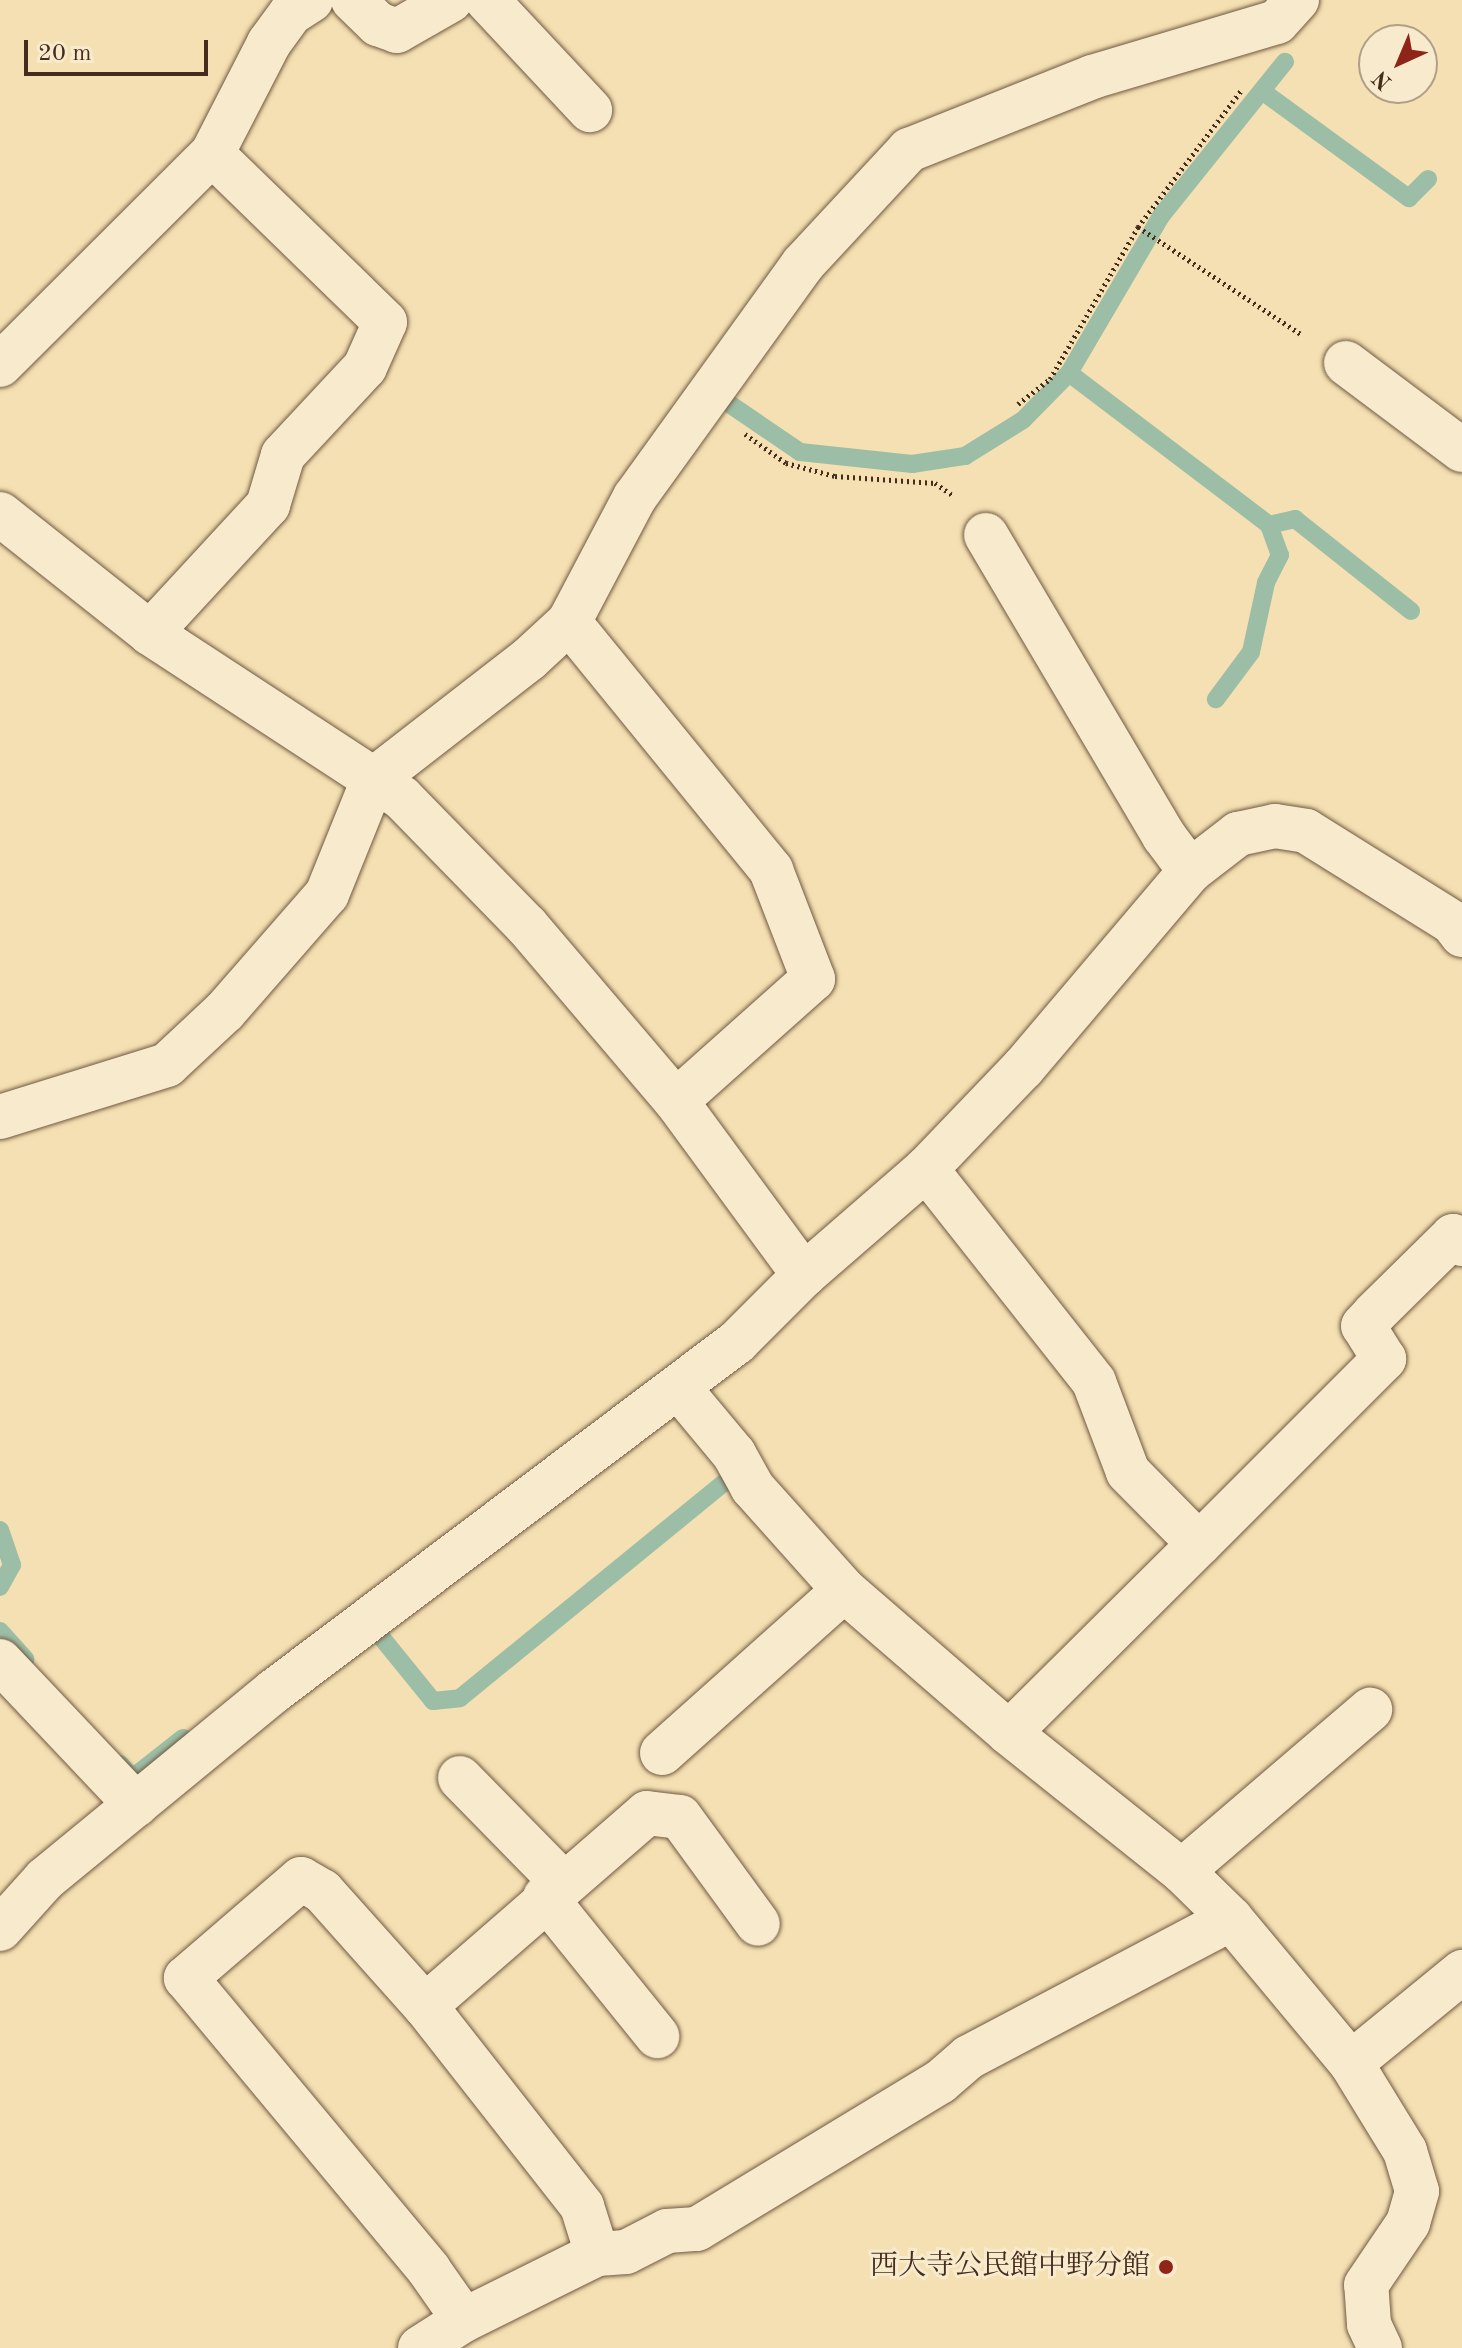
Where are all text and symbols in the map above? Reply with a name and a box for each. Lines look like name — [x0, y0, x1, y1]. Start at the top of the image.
scale bar — [28, 24, 212, 74]
north arrow — [1358, 24, 1438, 104]
text: 20 m — [38, 42, 92, 66]
text: N — [1369, 66, 1396, 94]
place label: 西大寺公民館中野分館 — [870, 2250, 1150, 2284]
marker: 西大寺公民館中野分館 — [1157, 2258, 1175, 2276]

